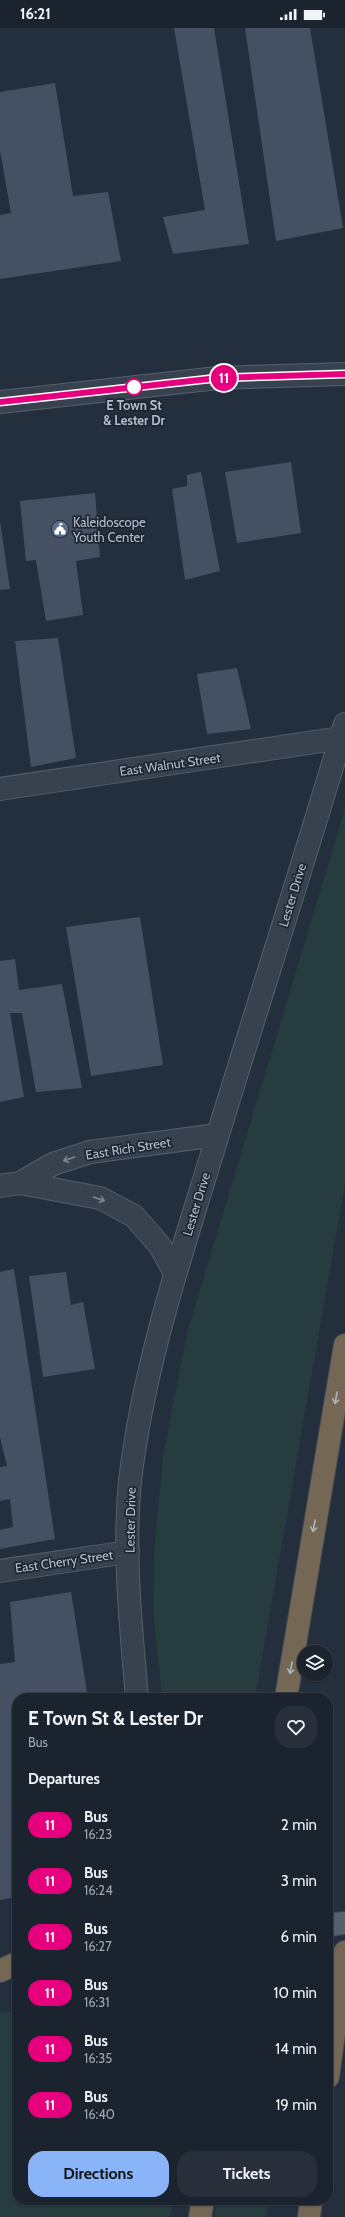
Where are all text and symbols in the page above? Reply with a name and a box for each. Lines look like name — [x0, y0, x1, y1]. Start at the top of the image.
text: 16:21 — [20, 5, 51, 23]
line badge: 11 — [206, 365, 242, 391]
text: 11 — [219, 369, 229, 387]
marker: E Town St & Lester Dr — [125, 378, 143, 396]
place label: E Town St & Lester Dr — [103, 397, 166, 428]
place label: Kaleidoscope Youth Center — [72, 514, 146, 545]
public building icon: Kaleidoscope Youth Center — [50, 519, 70, 539]
street label: East Walnut Street — [118, 749, 222, 779]
street label: Lester Drive — [275, 861, 309, 929]
street label: East Rich Street — [84, 1133, 172, 1163]
one-way arrow — [62, 1156, 75, 1163]
street label: Lester Drive — [179, 1170, 213, 1238]
one-way arrow — [92, 1196, 105, 1203]
one-way arrow — [332, 1391, 340, 1404]
street label: Lester Drive — [121, 1487, 139, 1553]
one-way arrow — [310, 1519, 318, 1532]
street label: East Cherry Street — [14, 1546, 115, 1576]
map controls — [297, 1645, 333, 1681]
button: layers — [297, 1645, 333, 1681]
one-way arrow — [287, 1661, 295, 1674]
button: heart — [275, 1706, 317, 1748]
text: E Town St & Lester Dr — [28, 1707, 203, 1730]
text: Bus — [28, 1734, 48, 1750]
text: Departures — [28, 1770, 100, 1788]
text: Bus — [84, 1808, 108, 1826]
text: 11 — [45, 1816, 55, 1834]
text: 2 min — [281, 1816, 317, 1834]
text: 16:23 — [84, 1826, 112, 1842]
text: Bus — [84, 1864, 108, 1882]
text: 11 — [45, 1872, 55, 1890]
text: 3 min — [281, 1872, 317, 1890]
text: 16:24 — [84, 1882, 113, 1898]
text: Bus — [84, 1920, 108, 1938]
text: 11 — [45, 1928, 55, 1946]
text: 6 min — [280, 1928, 317, 1946]
text: 16:27 — [84, 1938, 112, 1954]
text: Bus — [84, 1976, 108, 1994]
text: 11 — [45, 1984, 55, 2002]
text: 10 min — [274, 1984, 317, 2002]
text: 16:31 — [84, 1994, 110, 2010]
text: Bus — [84, 2032, 108, 2050]
text: 11 — [45, 2040, 55, 2058]
text: 14 min — [275, 2040, 317, 2058]
text: 16:35 — [84, 2050, 112, 2066]
text: Bus — [84, 2088, 108, 2106]
text: 11 — [45, 2096, 55, 2114]
text: 19 min — [275, 2096, 317, 2114]
text: 16:40 — [84, 2106, 115, 2122]
button: Directions — [28, 2151, 169, 2197]
button: Tickets — [177, 2151, 317, 2197]

